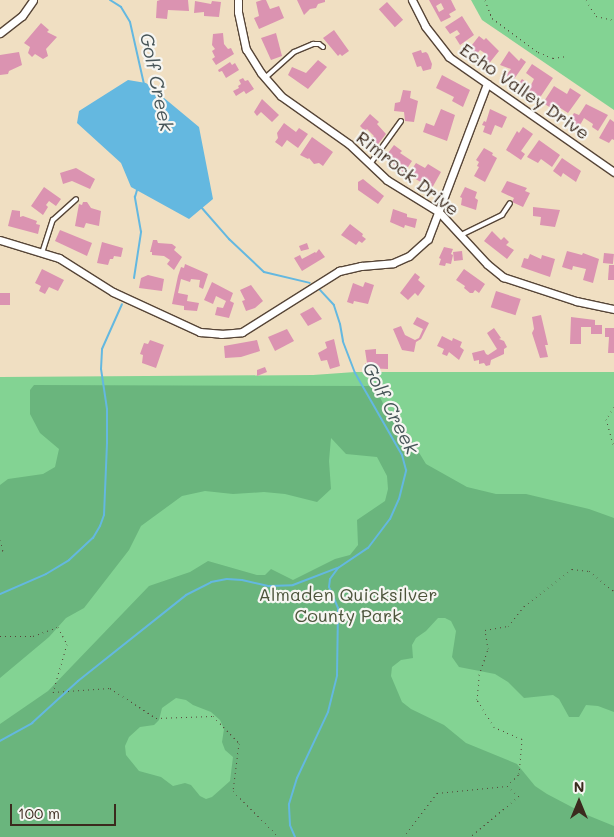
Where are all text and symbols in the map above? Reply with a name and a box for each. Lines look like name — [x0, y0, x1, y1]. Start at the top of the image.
water label: Golf Creek — [135, 31, 179, 133]
street label: Echo Valley Drive — [456, 38, 594, 144]
street label: Rimrock Drive — [352, 126, 464, 220]
water label: Golf Creek — [358, 358, 424, 458]
park label: Almaden Quicksilver County Park — [259, 584, 437, 626]
north arrow — [554, 777, 604, 827]
text: N — [574, 777, 584, 796]
scale bar — [12, 794, 119, 826]
text: 100 m — [18, 803, 60, 823]

